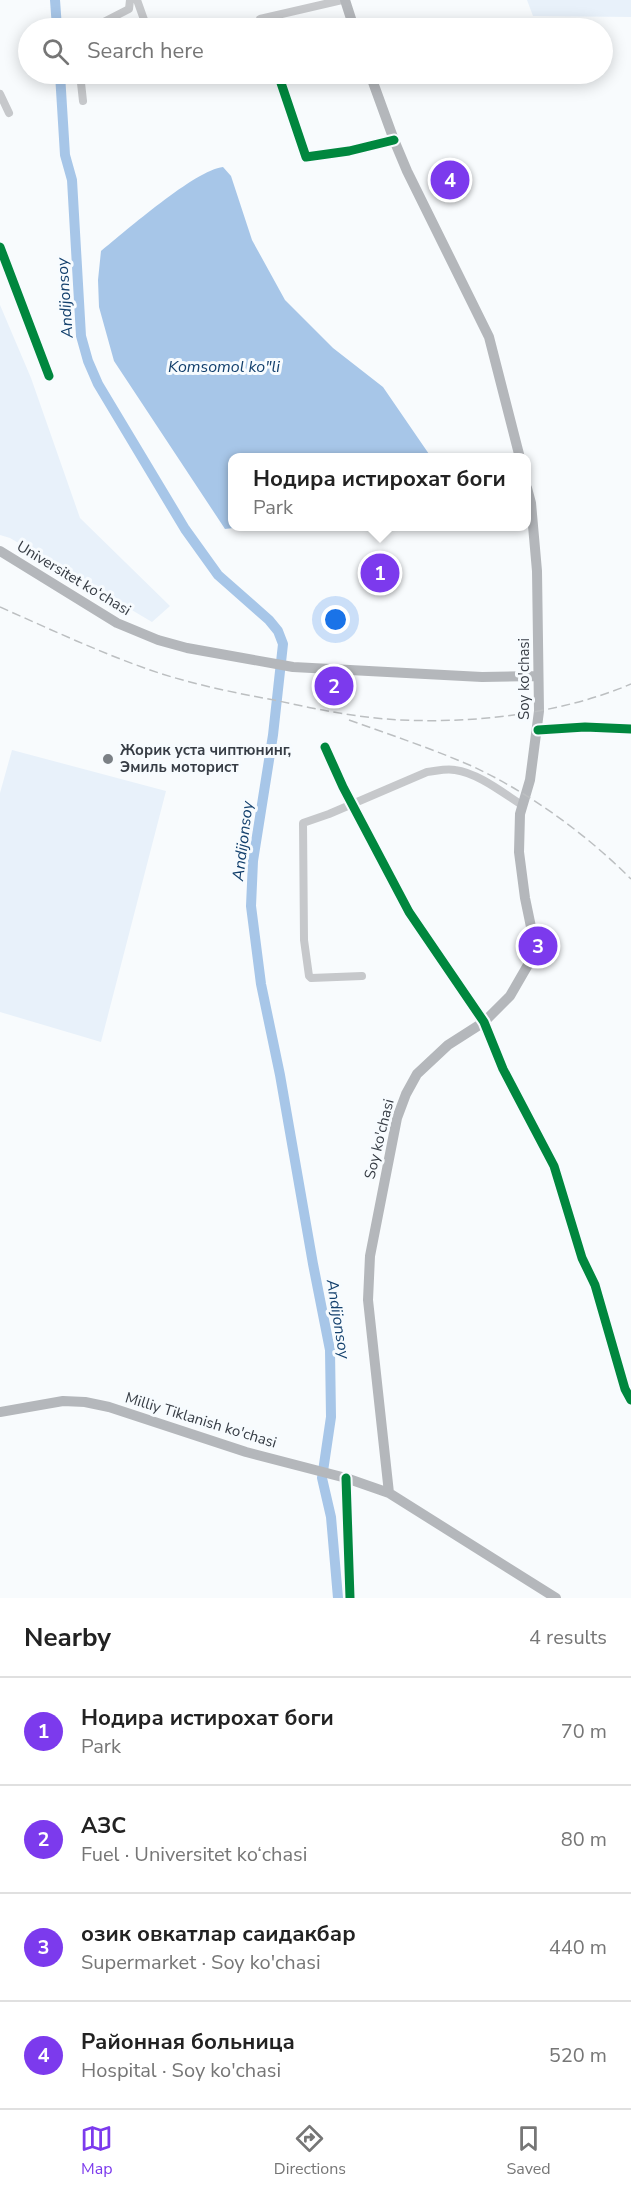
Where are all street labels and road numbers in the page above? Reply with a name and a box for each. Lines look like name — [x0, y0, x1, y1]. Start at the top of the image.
street label: Universitet kо‘chasi — [13, 536, 135, 620]
street label: Soy ko'chasi — [514, 638, 534, 720]
street label: Soy ko'chasi — [359, 1097, 399, 1181]
street label: Milliy Tiklanish ko'chasi — [123, 1387, 279, 1453]

